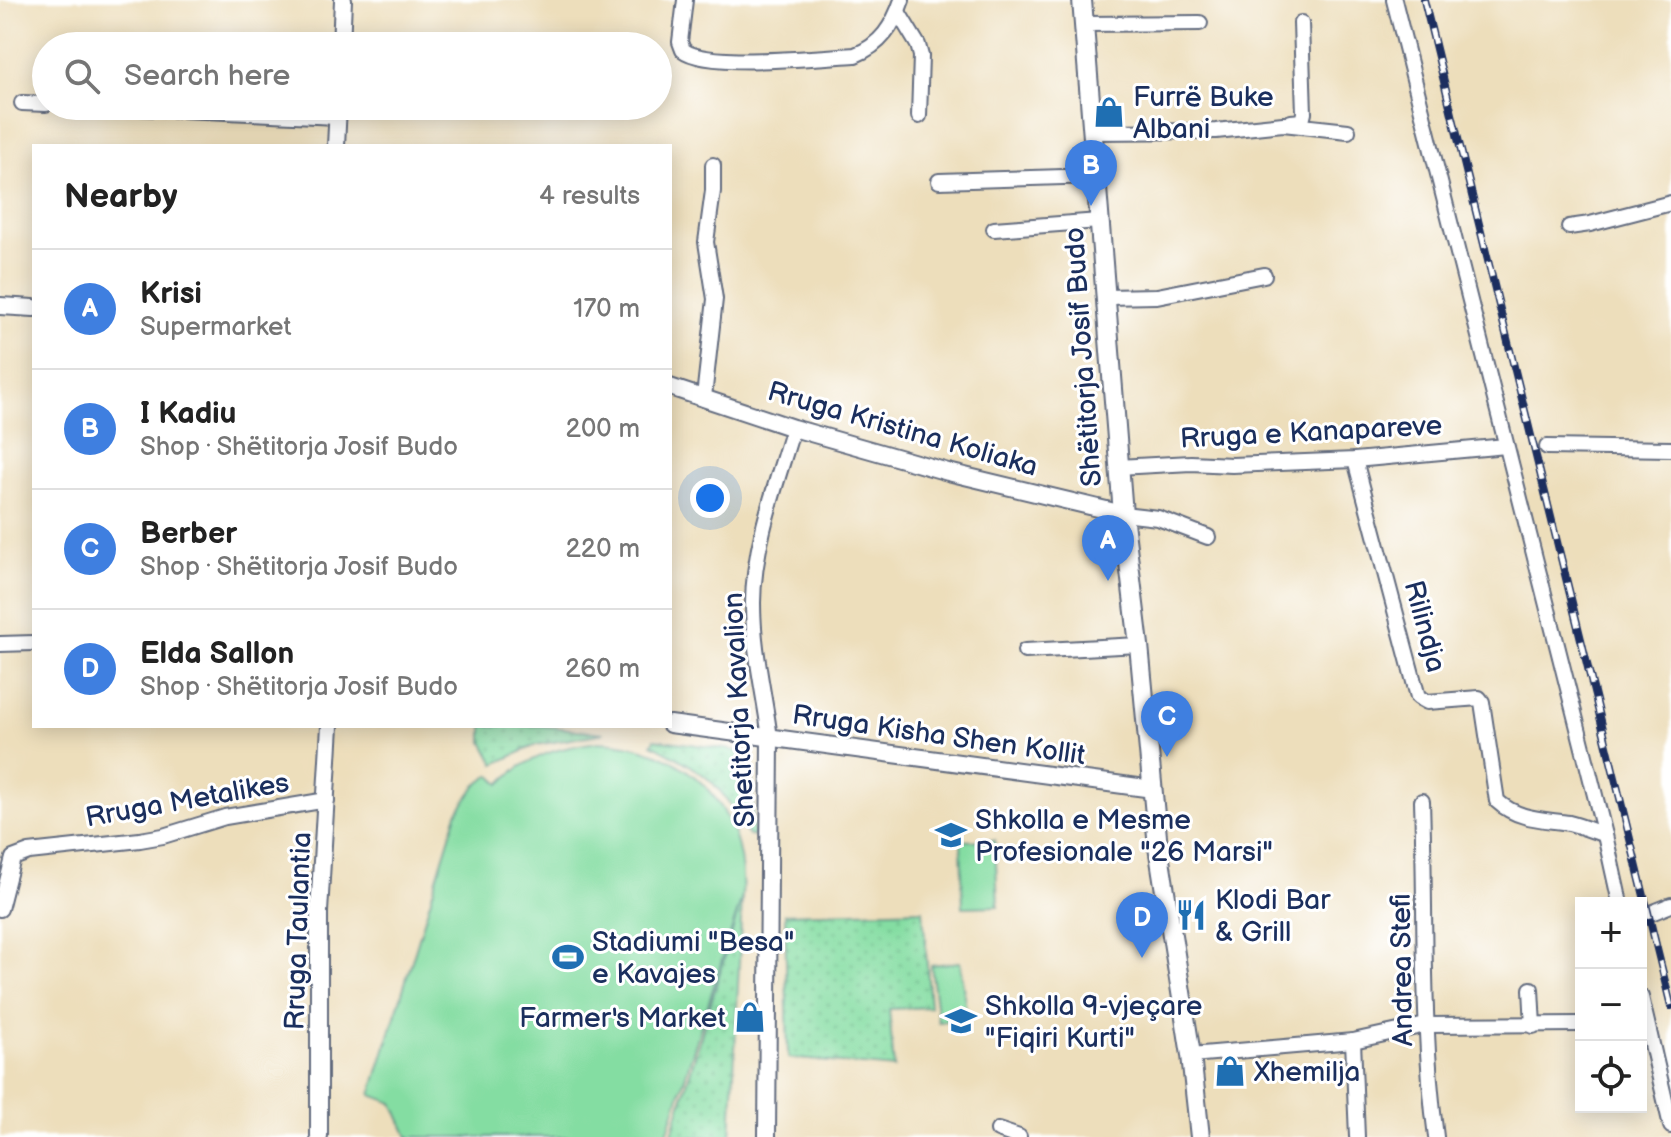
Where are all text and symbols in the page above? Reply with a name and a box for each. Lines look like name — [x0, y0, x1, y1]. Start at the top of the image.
search box — [32, 32, 672, 120]
icon: search — [60, 54, 104, 98]
text: Search here — [124, 58, 290, 94]
place label: Furrë Buke Albani — [1133, 81, 1274, 146]
shop icon: Furrë Buke Albani — [1092, 95, 1126, 129]
pin: B — [1065, 140, 1117, 206]
text: Nearby — [64, 176, 178, 217]
text: 4 results — [539, 181, 640, 212]
street label: Shëtitorja Josif Budo — [1058, 226, 1109, 488]
text: Krisi — [140, 276, 202, 312]
text: A — [82, 294, 98, 325]
text: 170 m — [573, 294, 640, 325]
text: Supermarket — [140, 312, 291, 343]
street label: Rruga Kristina Koliaka — [764, 375, 1042, 484]
text: I Kadiu — [140, 396, 236, 432]
street label: Rruga e Kanapareve — [1179, 409, 1443, 456]
text: B — [81, 414, 99, 445]
text: 200 m — [566, 414, 640, 445]
text: Shop · Shëtitorja Josif Budo — [140, 432, 458, 463]
your location — [690, 478, 730, 518]
pin: A — [1082, 515, 1134, 581]
text: Berber — [140, 516, 237, 552]
text: C — [81, 534, 99, 565]
text: 220 m — [566, 534, 640, 565]
text: Shop · Shëtitorja Josif Budo — [140, 552, 458, 583]
street label: Rilindja — [1396, 577, 1453, 676]
street label: Shetitorja Kavalion — [717, 592, 762, 828]
text: Elda Sallon — [140, 636, 294, 672]
text: D — [81, 654, 99, 685]
text: 260 m — [565, 654, 640, 685]
text: Shop · Shëtitorja Josif Budo — [140, 672, 458, 703]
pin: C — [1141, 691, 1193, 757]
street label: Rruga Kisha Shen Kollit — [790, 699, 1088, 772]
street label: Rruga Metalikes — [83, 766, 292, 835]
place label: Shkolla e Mesme Profesionale "26 Marsi" — [975, 804, 1273, 869]
school or university icon: Shkolla e Mesme Profesionale "26 Marsi" — [934, 818, 968, 852]
street label: Rruga Taulantia — [279, 831, 318, 1031]
place label: Klodi Bar & Grill — [1215, 884, 1331, 949]
pin: D — [1116, 892, 1168, 958]
street label: Andrea Stefi — [1385, 893, 1420, 1047]
map controls — [1575, 897, 1647, 1113]
button: + — [1575, 897, 1647, 969]
restaurant icon: Klodi Bar & Grill — [1174, 898, 1208, 932]
place label: Stadiumi "Besa" e Kavajes — [592, 926, 794, 991]
sports icon: Stadiumi "Besa" e Kavajes — [551, 940, 585, 974]
button: − — [1575, 969, 1647, 1041]
place label: Shkolla 9-vjeçare "Fiqiri Kurti" — [985, 990, 1202, 1055]
shop icon: Farmer's Market — [733, 1000, 767, 1034]
place label: Farmer's Market — [519, 1002, 726, 1035]
school or university icon: Shkolla 9-vjeçare "Fiqiri Kurti" — [944, 1004, 978, 1038]
button: locate — [1575, 1041, 1647, 1113]
shop icon: Xhemilja — [1213, 1054, 1247, 1088]
place label: Xhemilja — [1253, 1056, 1360, 1089]

